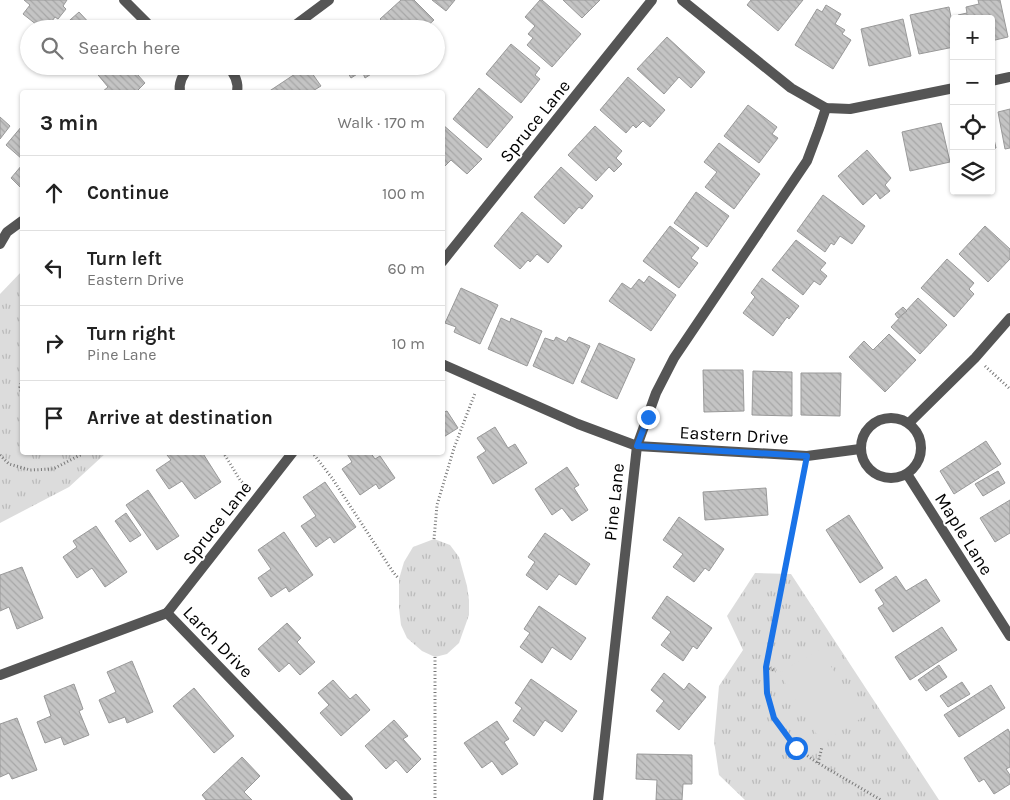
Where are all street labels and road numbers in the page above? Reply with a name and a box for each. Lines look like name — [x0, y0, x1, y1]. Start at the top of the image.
street label: Spruce Lane — [495, 75, 575, 167]
street label: Eastern Drive — [679, 421, 789, 449]
street label: Pine Lane — [599, 462, 629, 542]
street label: Spruce Lane — [178, 477, 256, 569]
street label: Maple Lane — [930, 489, 998, 579]
street label: Larch Drive — [178, 602, 258, 682]

